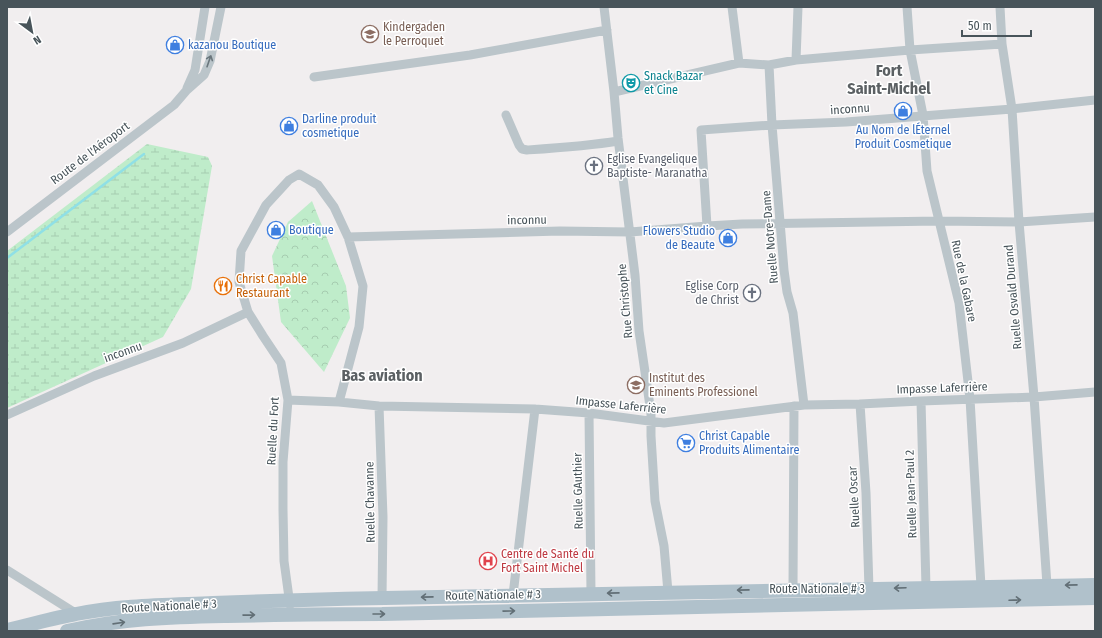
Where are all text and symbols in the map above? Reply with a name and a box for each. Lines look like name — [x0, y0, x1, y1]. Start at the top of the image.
north arrow — [12, 12, 52, 52]
scale bar — [962, 12, 1031, 38]
text: 50 m — [968, 19, 992, 33]
place label: Kindergaden le Perroquet — [383, 20, 445, 48]
school or university icon: Kindergaden le Perroquet — [360, 24, 380, 44]
text: N — [31, 33, 43, 47]
shop icon: kazanou Boutique — [165, 35, 185, 55]
place label: kazanou Boutique — [188, 38, 276, 52]
one-way arrow — [206, 56, 214, 68]
district label: Fort Saint-Michel — [847, 61, 931, 98]
place label: Snack Bazar et Cine — [644, 69, 704, 97]
theatre icon: Snack Bazar et Cine — [621, 73, 641, 93]
street label: inconnu — [830, 101, 870, 117]
shop icon: Au Nom de lÉternel Produit Cosmetique — [893, 101, 913, 121]
place label: Darline produit cosmetique — [302, 112, 376, 140]
shop icon: Darline produit cosmetique — [279, 116, 299, 136]
street label: Route de l'Aéroport — [48, 119, 132, 187]
place label: Au Nom de lÉternel Produit Cosmetique — [855, 122, 951, 151]
place label: Eglise Evangelique Baptiste- Maranatha — [607, 152, 707, 180]
church icon: Eglise Evangelique Baptiste- Maranatha — [584, 156, 604, 176]
street label: Ruelle Notre-Dame — [759, 190, 781, 284]
street label: inconnu — [507, 213, 547, 227]
shop icon: Boutique — [266, 220, 286, 240]
place label: Boutique — [289, 223, 334, 237]
place label: Flowers Studio de Beaute — [643, 224, 715, 252]
shop icon: Flowers Studio de Beaute — [718, 228, 738, 248]
street label: Rue de la Gabare — [948, 239, 980, 323]
street label: Ruelle Osvald Durand — [1001, 244, 1025, 350]
street label: Rue Christophe — [615, 263, 635, 339]
place label: Christ Capable Restaurant — [236, 272, 307, 300]
restaurant icon: Christ Capable Restaurant — [213, 276, 233, 296]
place label: Eglise Corp de Christ — [685, 279, 739, 307]
church icon: Eglise Corp de Christ — [742, 283, 762, 303]
street label: inconnu — [102, 339, 144, 365]
district label: Bas aviation — [341, 366, 423, 385]
place label: Institut des Eminents Professionel — [649, 371, 758, 399]
school or university icon: Institut des Eminents Professionel — [626, 375, 646, 395]
street label: Impasse Laferrière — [896, 379, 988, 397]
street label: Impasse Laferrière — [575, 393, 667, 417]
street label: Ruelle du Fort — [264, 396, 282, 466]
place label: Christ Capable Produits Alimentaire — [699, 429, 799, 457]
supermarket icon: Christ Capable Produits Alimentaire — [676, 433, 696, 453]
street label: Ruelle Jean-Paul 2 — [902, 449, 920, 539]
street label: Ruelle GAuthier — [570, 452, 586, 529]
street label: Ruelle Chavanne — [362, 461, 378, 543]
street label: Ruelle Oscar — [845, 465, 863, 528]
place label: Centre de Santé du Fort Saint Michel — [501, 547, 594, 575]
hospital icon: Centre de Santé du Fort Saint Michel — [478, 551, 498, 571]
one-way arrow — [1065, 581, 1078, 589]
street label: Route Nationale # 3 — [769, 582, 865, 596]
one-way arrow — [894, 584, 907, 592]
one-way arrow — [736, 586, 749, 594]
street label: Route Nationale # 3 — [445, 587, 541, 603]
one-way arrow — [607, 589, 620, 597]
one-way arrow — [421, 593, 434, 601]
one-way arrow — [1008, 596, 1021, 603]
street label: Route Nationale # 3 — [121, 597, 217, 615]
one-way arrow — [502, 607, 515, 615]
one-way arrow — [372, 610, 385, 618]
one-way arrow — [242, 611, 255, 619]
one-way arrow — [112, 619, 125, 627]

